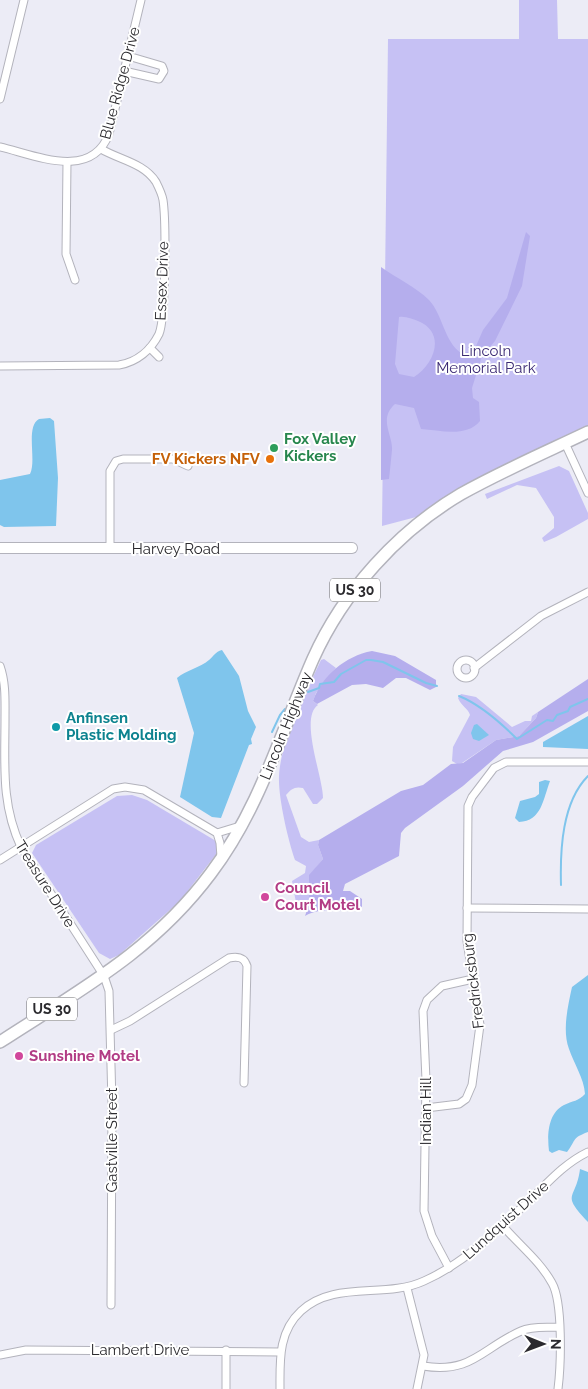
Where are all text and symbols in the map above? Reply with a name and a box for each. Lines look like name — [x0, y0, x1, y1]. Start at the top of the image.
street label: Blue Ridge Drive — [96, 25, 144, 141]
street label: Essex Drive — [152, 241, 172, 321]
park label: Lincoln Memorial Park — [436, 342, 536, 377]
place label: Fox Valley Kickers — [284, 430, 357, 465]
marker: Fox Valley Kickers — [268, 442, 280, 454]
place label: FV Kickers NFV — [152, 450, 261, 468]
marker: FV Kickers NFV — [264, 453, 276, 465]
street label: Harvey Road — [132, 540, 220, 558]
road number: US 30 — [330, 578, 380, 602]
street label: Lincoln Highway — [256, 669, 316, 783]
place label: Anfinsen Plastic Molding — [66, 709, 176, 744]
marker: Anfinsen Plastic Molding — [50, 721, 62, 733]
street label: Treasure Drive — [11, 837, 79, 931]
place label: Council Court Motel — [275, 879, 360, 914]
marker: Council Court Motel — [259, 891, 271, 903]
street label: Fredricksburg — [458, 932, 488, 1030]
road number: US 30 — [27, 998, 77, 1021]
place label: Sunshine Motel — [29, 1047, 140, 1065]
marker: Sunshine Motel — [13, 1050, 25, 1062]
street label: Indian Hill — [417, 1076, 435, 1145]
street label: Gastville Street — [103, 1088, 121, 1192]
street label: Lundquist Drive — [459, 1177, 553, 1263]
north arrow — [518, 1319, 568, 1369]
text: N — [548, 1339, 564, 1350]
street label: Lambert Drive — [91, 1341, 190, 1359]

